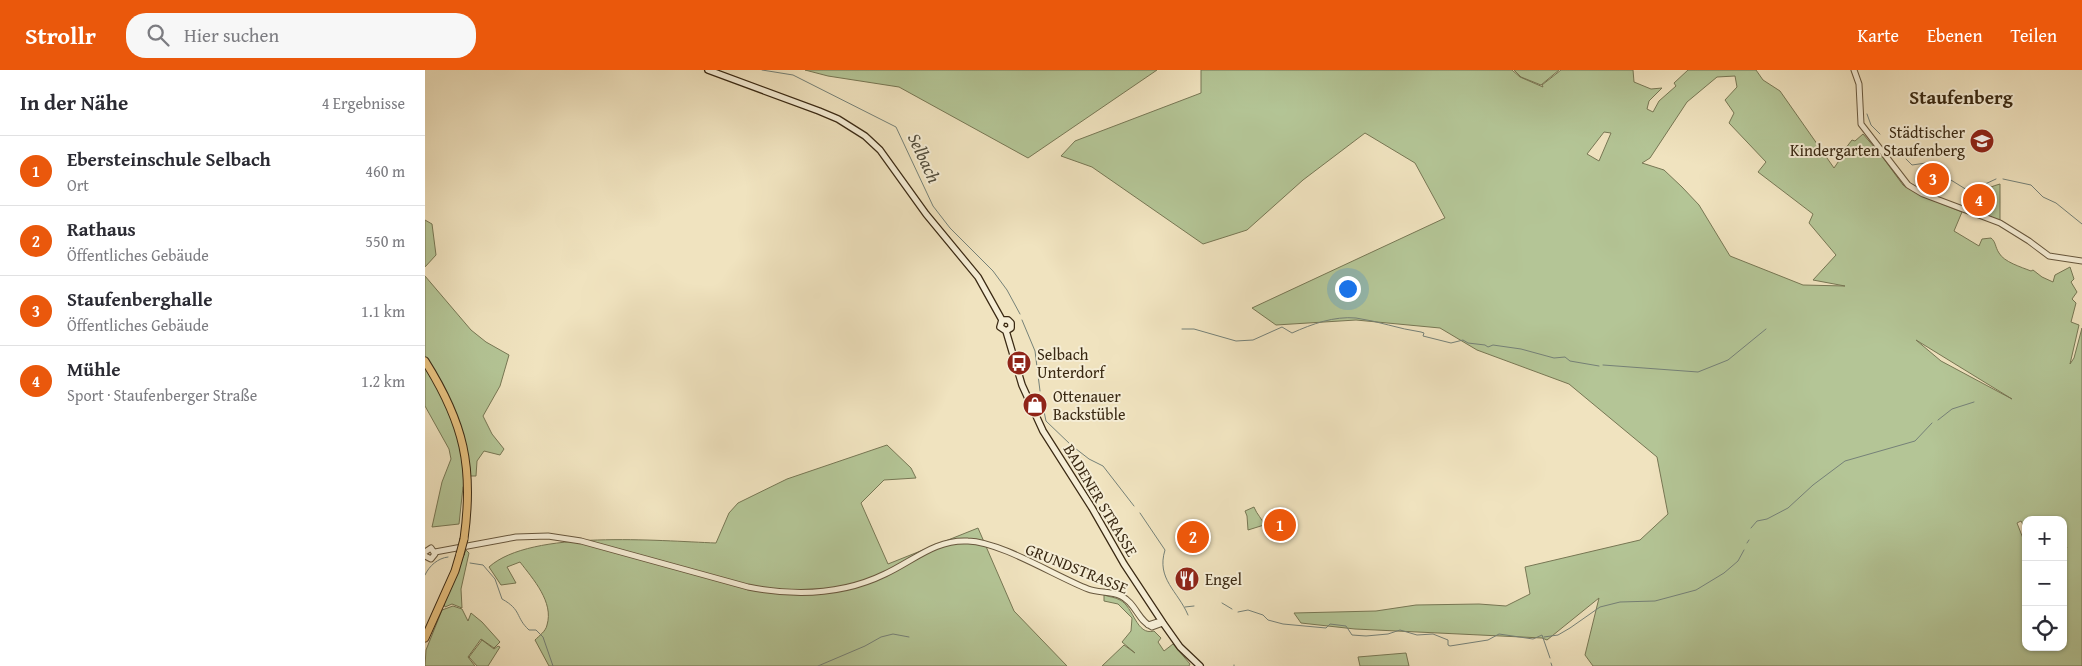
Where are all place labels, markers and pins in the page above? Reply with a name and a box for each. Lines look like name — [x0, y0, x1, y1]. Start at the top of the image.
place label: Städtischer Kindergarten Staufenberg — [1790, 120, 1965, 162]
school or university icon: Städtischer Kindergarten Staufenberg — [1969, 128, 1995, 154]
pin: 3 — [1917, 160, 1949, 198]
pin: 4 — [1963, 181, 1995, 219]
place label: Selbach Unterdorf — [1037, 342, 1106, 384]
bus stop icon: Selbach Unterdorf — [1006, 350, 1032, 376]
place label: Ottenauer Backstüble — [1053, 384, 1126, 426]
shop icon: Ottenauer Backstüble — [1022, 392, 1048, 418]
pin: 1 — [1264, 506, 1296, 544]
pin: 2 — [1177, 518, 1209, 556]
restaurant icon: Engel — [1174, 566, 1200, 592]
place label: Engel — [1205, 567, 1243, 591]

